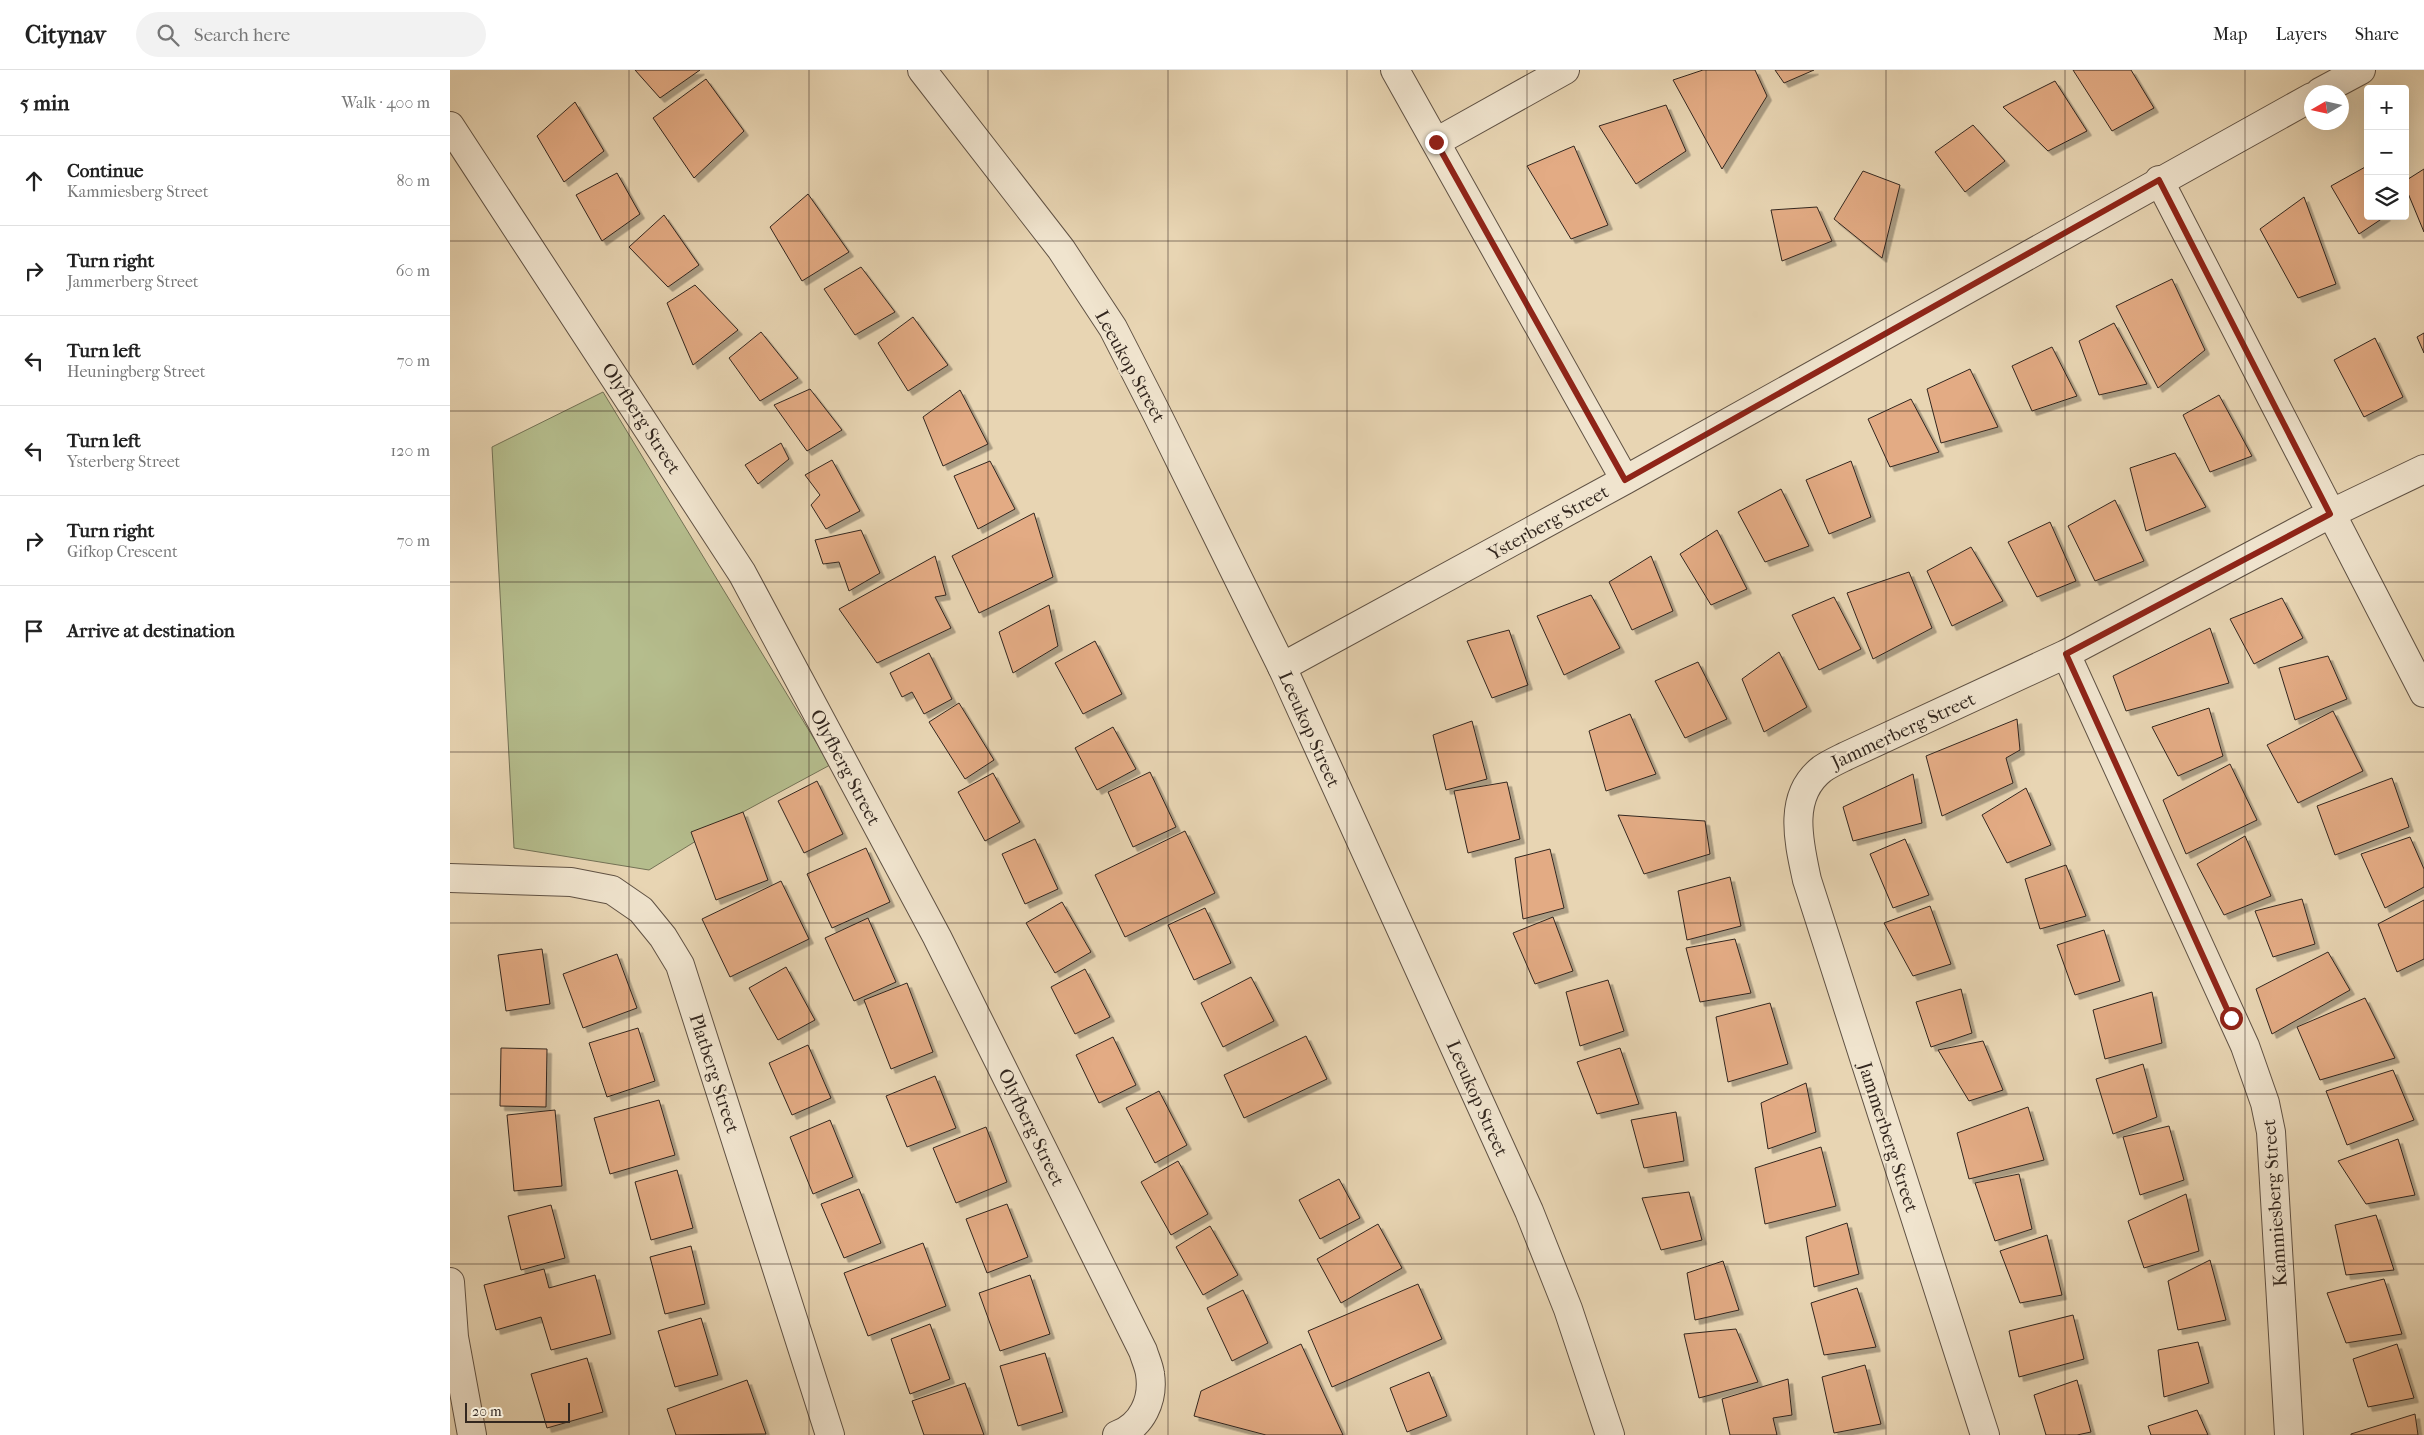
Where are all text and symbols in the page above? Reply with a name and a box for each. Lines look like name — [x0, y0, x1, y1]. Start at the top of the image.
search box — [136, 12, 486, 57]
text: Citynav — [25, 21, 106, 49]
icon: search — [154, 21, 182, 49]
text: Search here — [194, 24, 290, 46]
text: Map — [2213, 24, 2247, 45]
text: Layers — [2275, 24, 2327, 45]
text: Share — [2355, 24, 2399, 45]
north arrow — [2304, 85, 2349, 130]
map controls — [2364, 85, 2409, 220]
button: + — [2364, 85, 2409, 130]
text: 5 min — [20, 91, 69, 115]
text: Walk · 400 m — [341, 93, 430, 112]
button: − — [2364, 130, 2409, 175]
route end — [1425, 131, 1448, 154]
text: Continue — [67, 160, 143, 182]
icon: ahead — [20, 167, 48, 195]
text: 80 m — [396, 171, 430, 190]
button: layers — [2364, 175, 2409, 220]
text: Kammiesberg Street — [67, 182, 209, 201]
text: Turn right — [67, 250, 154, 272]
icon: right — [20, 257, 48, 285]
text: 60 m — [396, 261, 430, 280]
text: Jammerberg Street — [67, 272, 199, 291]
street label: Leeukop Street — [1090, 307, 1170, 427]
text: Turn left — [67, 340, 141, 362]
icon: left — [20, 347, 48, 375]
text: 70 m — [397, 351, 430, 370]
street label: Olyfberg Street — [597, 359, 685, 478]
text: Heuningberg Street — [67, 362, 205, 381]
text: Turn left — [67, 430, 141, 452]
icon: left — [20, 437, 48, 465]
text: 120 m — [391, 441, 430, 460]
text: Ysterberg Street — [67, 452, 180, 471]
street label: Ysterberg Street — [1483, 481, 1613, 566]
text: Turn right — [67, 520, 154, 542]
icon: right — [20, 527, 48, 555]
text: 70 m — [397, 531, 430, 550]
text: Gifkop Crescent — [67, 542, 178, 561]
icon: arrive — [20, 617, 48, 645]
text: Arrive at destination — [67, 620, 235, 642]
street label: Leeukop Street — [1274, 668, 1345, 791]
street label: Jammerberg Street — [1826, 688, 1979, 775]
street label: Olyfberg Street — [805, 706, 885, 829]
route start — [2220, 1007, 2243, 1030]
street label: Platberg Street — [684, 1011, 744, 1136]
street label: Leeukop Street — [1442, 1037, 1513, 1160]
street label: Jammerberg Street — [1853, 1058, 1923, 1215]
street label: Olyfberg Street — [993, 1065, 1069, 1190]
street label: Kammiesberg Street — [2258, 1118, 2292, 1288]
scale bar — [465, 1400, 570, 1423]
text: 20 m — [472, 1403, 502, 1420]

